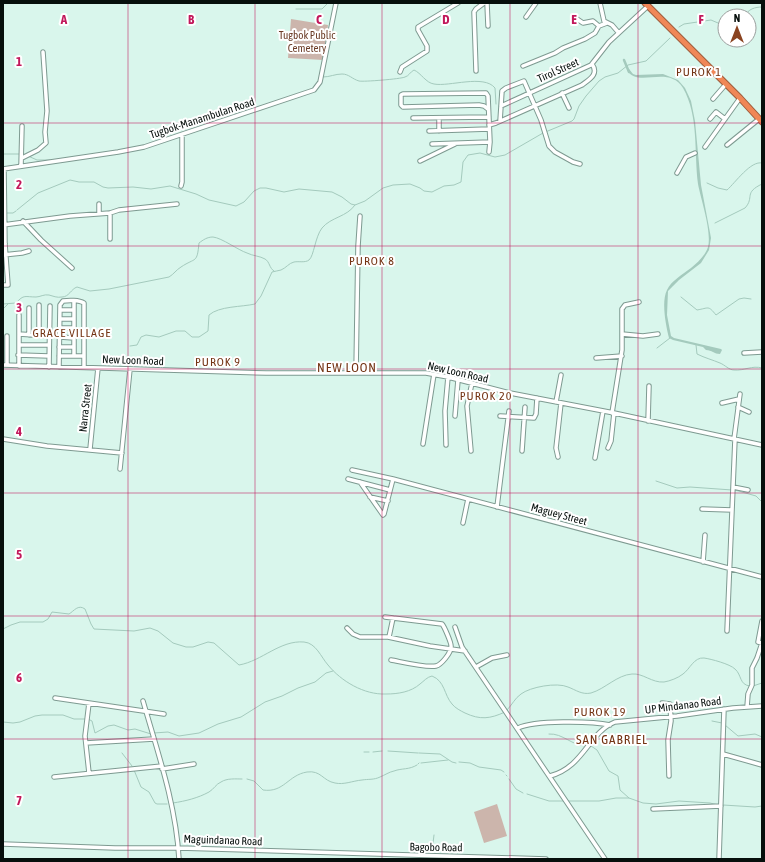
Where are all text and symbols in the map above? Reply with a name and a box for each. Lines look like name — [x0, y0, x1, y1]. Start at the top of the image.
north arrow — [717, 8, 757, 48]
text: A — [60, 12, 68, 27]
text: B — [188, 12, 195, 27]
text: C — [316, 12, 322, 27]
text: D — [442, 12, 450, 27]
text: E — [571, 12, 577, 27]
text: F — [698, 12, 704, 27]
text: N — [734, 12, 740, 24]
park label: Tugbok Public Cemetery — [279, 29, 336, 54]
text: 1 — [16, 54, 22, 69]
street label: Tirol Street — [535, 56, 581, 84]
district label: PUROK 1 — [676, 65, 722, 79]
street label: Tugbok-Manambulan Road — [148, 95, 256, 141]
text: 2 — [16, 177, 22, 192]
district label: PUROK 8 — [349, 254, 395, 268]
text: 3 — [16, 300, 22, 315]
district label: GRACE VILLAGE — [33, 326, 111, 340]
street label: New Loon Road — [102, 353, 164, 367]
district label: PUROK 9 — [195, 355, 241, 369]
street label: New Loon Road — [426, 359, 490, 385]
district label: NEW LOON — [317, 360, 377, 375]
street label: Narra Street — [76, 383, 94, 433]
district label: PUROK 20 — [460, 389, 512, 403]
text: 4 — [15, 424, 22, 439]
street label: Maguey Street — [530, 501, 588, 527]
text: 5 — [16, 547, 22, 562]
text: 6 — [16, 670, 22, 685]
street label: UP Mindanao Road — [644, 694, 722, 716]
district label: PUROK 19 — [574, 705, 626, 719]
district label: SAN GABRIEL — [576, 732, 648, 747]
text: 7 — [16, 793, 22, 808]
street label: Maguindanao Road — [183, 833, 263, 847]
street label: Bagobo Road — [409, 841, 463, 853]

